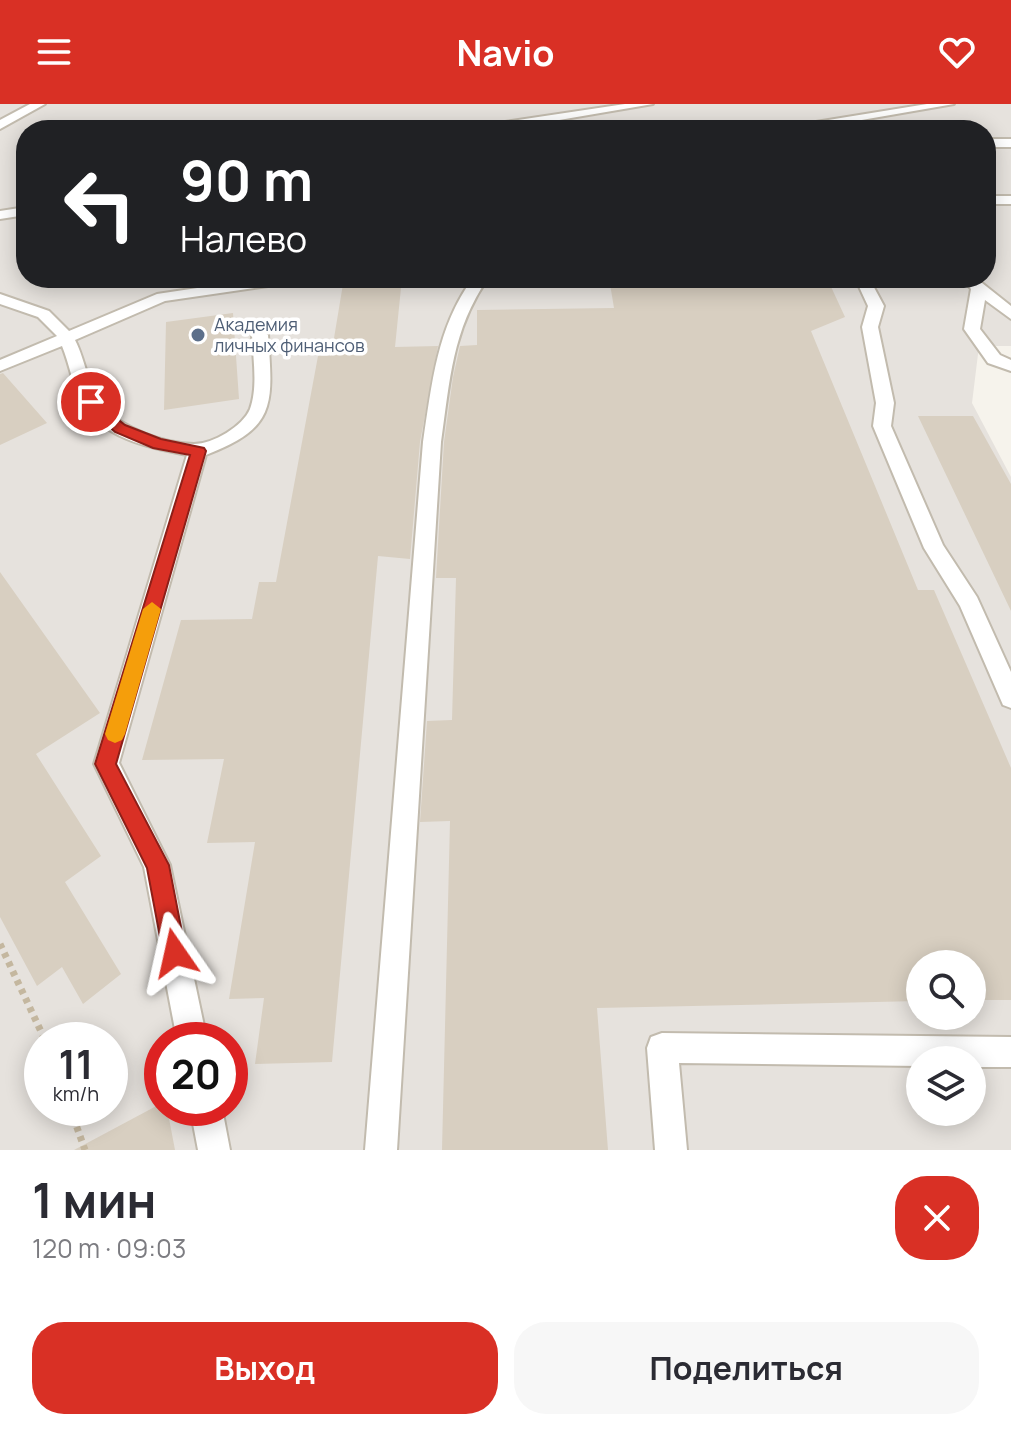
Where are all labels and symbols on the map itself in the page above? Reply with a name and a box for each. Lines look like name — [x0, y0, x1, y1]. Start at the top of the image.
place label: Академия личных финансов — [214, 312, 365, 357]
marker: Академия личных финансов — [189, 326, 207, 344]
pin — [57, 368, 125, 436]
position arrow — [133, 911, 217, 995]
speed limit sign: 20 — [144, 1022, 248, 1126]

